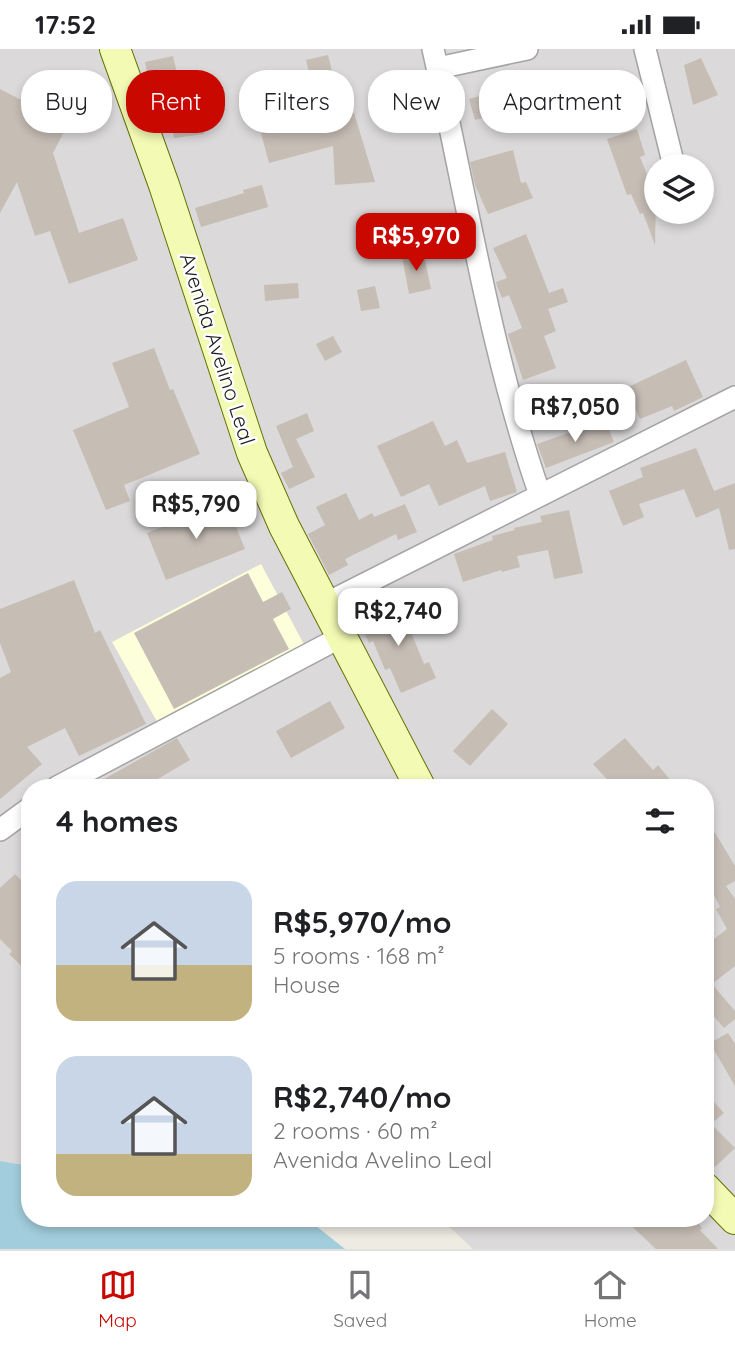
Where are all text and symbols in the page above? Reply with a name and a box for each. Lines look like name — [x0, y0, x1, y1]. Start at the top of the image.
text: 17:52 — [35, 8, 96, 41]
chip: Buy — [21, 70, 112, 133]
chip: Rent — [126, 70, 225, 133]
chip: Filters — [239, 70, 354, 133]
chip: New — [368, 70, 465, 133]
chip: Apartment — [479, 70, 646, 133]
map controls — [644, 154, 714, 224]
button: layers — [644, 154, 714, 224]
pin: R$5,970 — [351, 213, 481, 273]
text: R$5,970 — [372, 221, 460, 250]
street label: Avenida Avelino Leal — [175, 250, 261, 448]
pin: R$7,050 — [510, 385, 640, 444]
text: R$7,050 — [530, 392, 620, 421]
pin: R$5,790 — [131, 482, 261, 541]
text: R$5,790 — [152, 489, 240, 518]
pin: R$2,740 — [333, 589, 463, 648]
text: R$2,740 — [354, 596, 442, 625]
text: 4 homes — [56, 802, 178, 840]
icon: filters — [641, 802, 679, 840]
text: R$5,970/mo — [273, 903, 452, 941]
icon: home — [112, 909, 196, 993]
text: 5 rooms · 168 m² — [273, 941, 445, 970]
text: House — [273, 970, 340, 999]
text: R$2,740/mo — [273, 1078, 452, 1116]
icon: home — [112, 1084, 196, 1168]
text: 2 rooms · 60 m² — [273, 1116, 438, 1145]
text: Avenida Avelino Leal — [273, 1145, 492, 1174]
tab: Map — [98, 1266, 137, 1332]
tab: Saved — [333, 1266, 387, 1332]
tab: Home — [584, 1266, 637, 1332]

